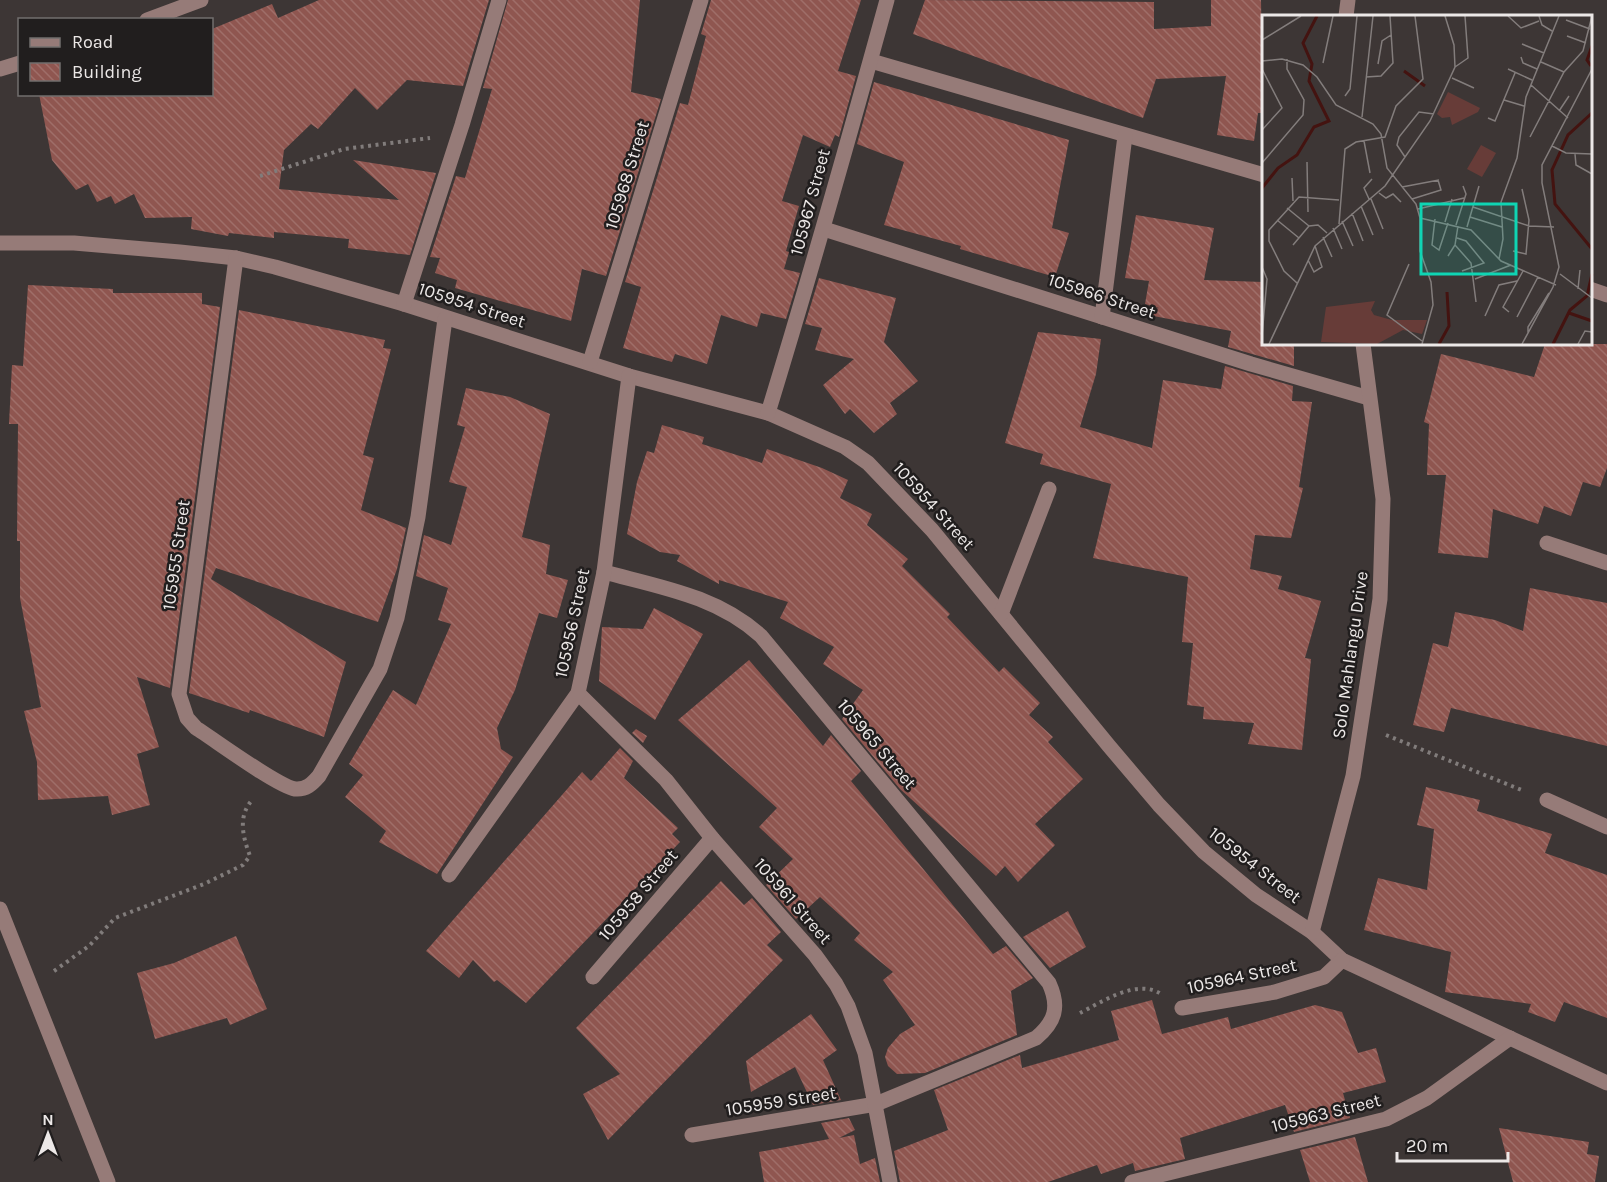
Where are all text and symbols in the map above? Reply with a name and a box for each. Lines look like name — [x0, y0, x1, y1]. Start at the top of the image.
inset map — [1262, 15, 1592, 345]
legend — [18, 18, 213, 96]
text: Road — [72, 31, 113, 53]
text: Building — [72, 61, 142, 83]
street label: 105968 Street — [600, 118, 654, 232]
street label: 105967 Street — [785, 146, 835, 258]
street label: 105966 Street — [1046, 268, 1159, 324]
street label: 105954 Street — [416, 277, 528, 333]
street label: 105954 Street — [889, 457, 980, 555]
street label: 105955 Street — [157, 498, 195, 612]
street label: 105956 Street — [550, 566, 594, 680]
street label: Solo Mahlangu Drive — [1327, 570, 1373, 740]
street label: 105965 Street — [833, 694, 921, 794]
street label: 105954 Street — [1204, 822, 1306, 908]
street label: 105958 Street — [594, 845, 683, 945]
street label: 105961 Street — [750, 853, 837, 949]
street label: 105964 Street — [1185, 954, 1299, 998]
street label: 105959 Street — [724, 1081, 838, 1121]
street label: 105963 Street — [1269, 1089, 1383, 1137]
north arrow — [18, 1104, 78, 1164]
text: N — [42, 1110, 54, 1129]
scale bar — [1397, 1125, 1508, 1163]
text: 20 m — [1406, 1135, 1448, 1157]

